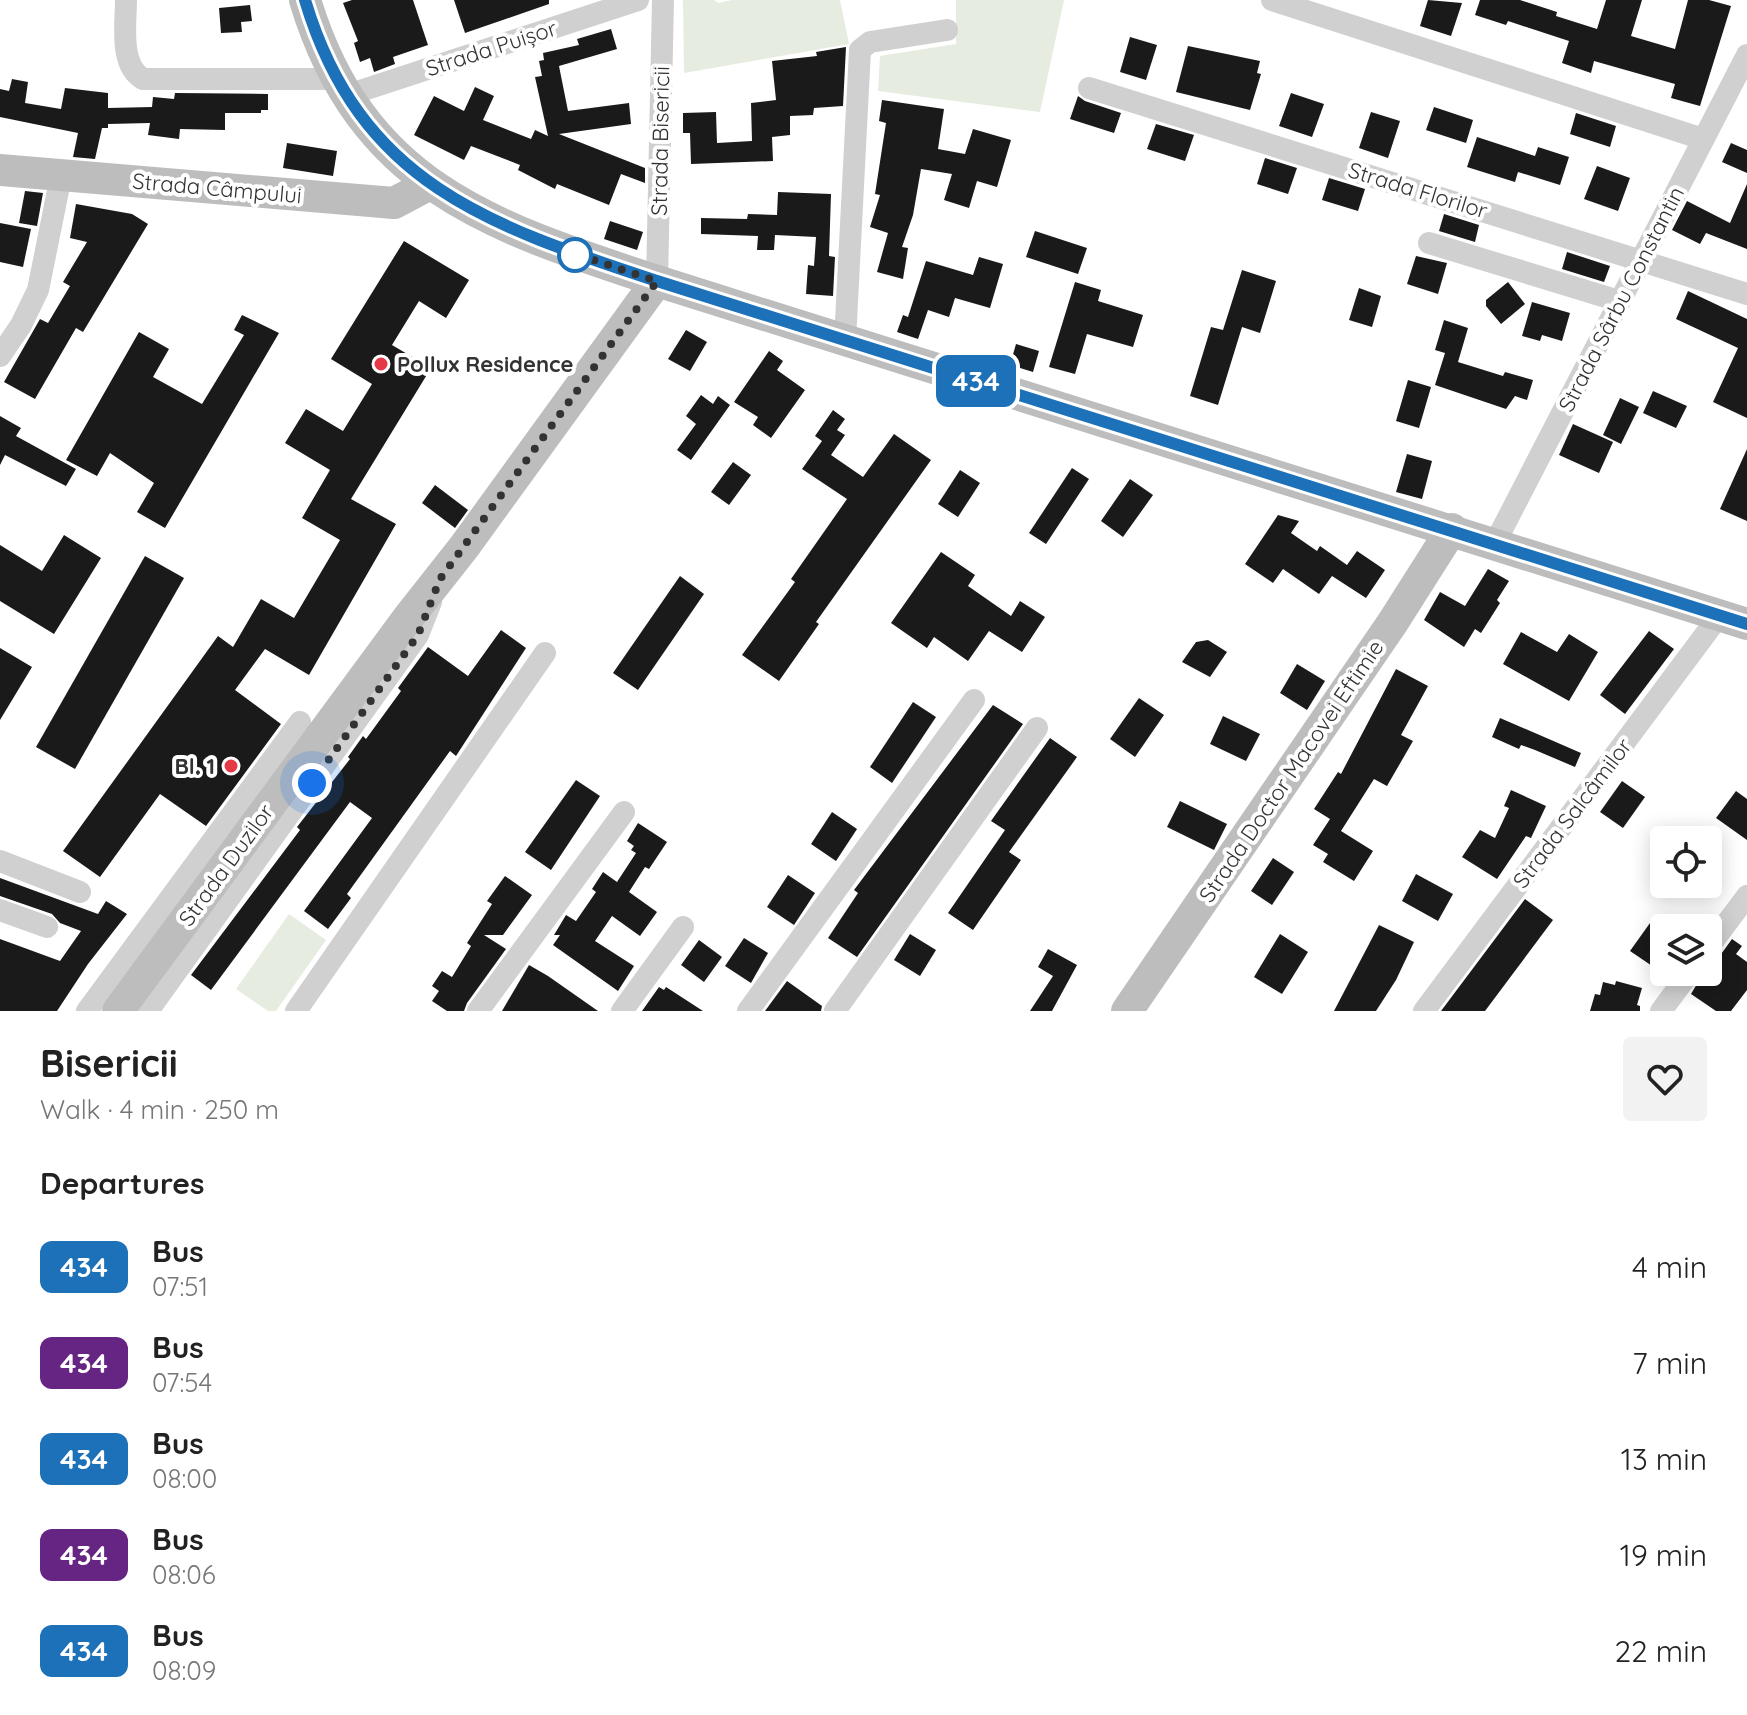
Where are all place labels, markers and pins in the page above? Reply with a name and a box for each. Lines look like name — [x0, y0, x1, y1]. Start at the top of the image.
unlabelled marker — [558, 238, 592, 272]
place label: Pollux Residence — [397, 350, 573, 378]
marker: Pollux Residence — [372, 355, 390, 373]
place label: Bl. 1 — [175, 752, 215, 780]
marker: Bl. 1 — [222, 757, 240, 775]

